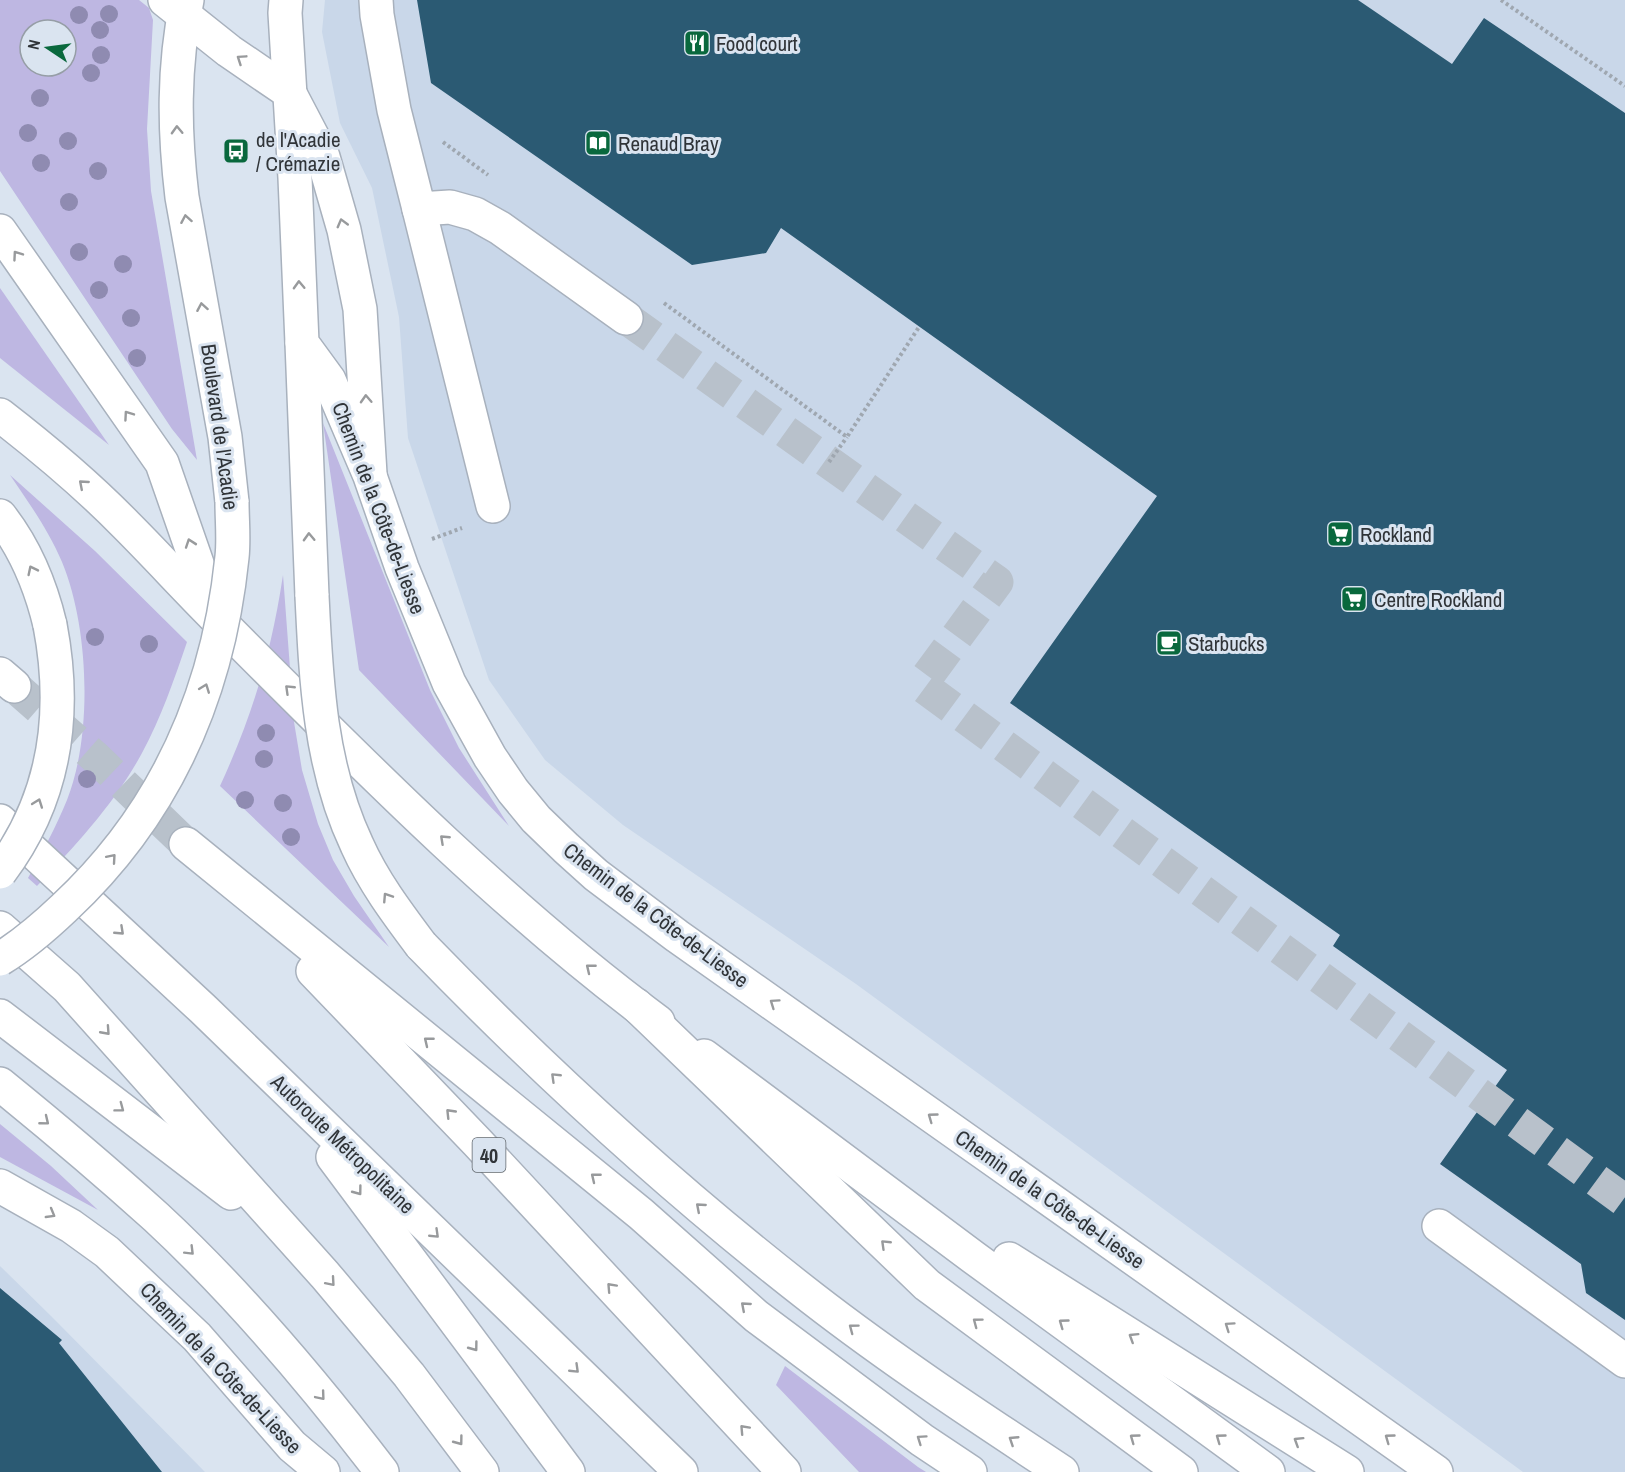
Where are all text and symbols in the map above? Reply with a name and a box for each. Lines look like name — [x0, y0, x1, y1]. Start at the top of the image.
north arrow — [18, 18, 78, 78]
restaurant icon: Food court — [682, 28, 712, 58]
place label: Food court — [716, 29, 798, 58]
text: N — [22, 38, 45, 52]
one-way arrow — [237, 55, 248, 66]
one-way arrow — [170, 125, 183, 134]
place label: de l'Acadie / Crémazie — [256, 125, 341, 178]
library icon: Renaud Bray — [583, 128, 613, 158]
place label: Renaud Bray — [618, 129, 719, 158]
bus stop icon: de l'Acadie / Crémazie — [221, 136, 251, 166]
one-way arrow — [181, 215, 193, 224]
one-way arrow — [337, 218, 350, 228]
one-way arrow — [13, 251, 24, 262]
one-way arrow — [293, 280, 306, 289]
one-way arrow — [196, 302, 209, 312]
street label: Boulevard de l'Acadie — [194, 342, 246, 512]
one-way arrow — [360, 394, 373, 403]
street label: Chemin de la Côte-de-Liesse — [325, 398, 433, 618]
one-way arrow — [124, 411, 135, 422]
one-way arrow — [79, 480, 90, 491]
supermarket icon: Rockland — [1325, 519, 1355, 549]
place label: Rockland — [1360, 520, 1432, 549]
one-way arrow — [303, 533, 316, 542]
one-way arrow — [184, 538, 197, 549]
one-way arrow — [27, 566, 39, 577]
supermarket icon: Centre Rockland — [1339, 584, 1369, 614]
place label: Centre Rockland — [1374, 585, 1502, 614]
cafe icon: Starbucks — [1154, 628, 1184, 658]
place label: Starbucks — [1188, 629, 1265, 658]
one-way arrow — [198, 683, 211, 694]
one-way arrow — [285, 686, 296, 697]
one-way arrow — [31, 798, 44, 809]
one-way arrow — [440, 835, 451, 846]
street label: Chemin de la Côte-de-Liesse — [557, 836, 755, 994]
one-way arrow — [105, 854, 116, 865]
one-way arrow — [382, 893, 394, 903]
one-way arrow — [113, 924, 124, 935]
one-way arrow — [586, 964, 597, 975]
one-way arrow — [770, 999, 781, 1010]
one-way arrow — [99, 1024, 110, 1035]
one-way arrow — [424, 1037, 435, 1048]
street label: Autoroute Métropolitaine — [264, 1067, 421, 1220]
one-way arrow — [552, 1073, 563, 1084]
one-way arrow — [113, 1100, 124, 1111]
one-way arrow — [446, 1110, 457, 1121]
one-way arrow — [928, 1113, 939, 1124]
one-way arrow — [38, 1114, 49, 1125]
street label: Chemin de la Côte-de-Liesse — [950, 1123, 1150, 1275]
road number: 40 — [472, 1138, 506, 1172]
one-way arrow — [591, 1173, 602, 1184]
one-way arrow — [350, 1184, 361, 1195]
one-way arrow — [696, 1203, 707, 1214]
one-way arrow — [45, 1207, 55, 1219]
one-way arrow — [429, 1227, 439, 1238]
one-way arrow — [881, 1241, 892, 1252]
one-way arrow — [183, 1244, 194, 1255]
one-way arrow — [324, 1275, 335, 1286]
street label: Chemin de la Côte-de-Liesse — [134, 1276, 308, 1460]
one-way arrow — [607, 1283, 618, 1293]
one-way arrow — [740, 1303, 751, 1314]
one-way arrow — [973, 1318, 984, 1329]
one-way arrow — [1058, 1319, 1069, 1330]
one-way arrow — [1225, 1322, 1236, 1333]
one-way arrow — [848, 1324, 859, 1335]
one-way arrow — [1129, 1332, 1139, 1344]
one-way arrow — [467, 1340, 478, 1351]
one-way arrow — [568, 1362, 579, 1373]
one-way arrow — [314, 1389, 325, 1400]
one-way arrow — [741, 1426, 752, 1437]
one-way arrow — [1129, 1434, 1140, 1445]
one-way arrow — [1216, 1434, 1227, 1445]
one-way arrow — [1384, 1434, 1395, 1445]
one-way arrow — [452, 1435, 463, 1446]
one-way arrow — [917, 1435, 928, 1446]
one-way arrow — [1009, 1436, 1020, 1447]
one-way arrow — [1294, 1436, 1304, 1448]

